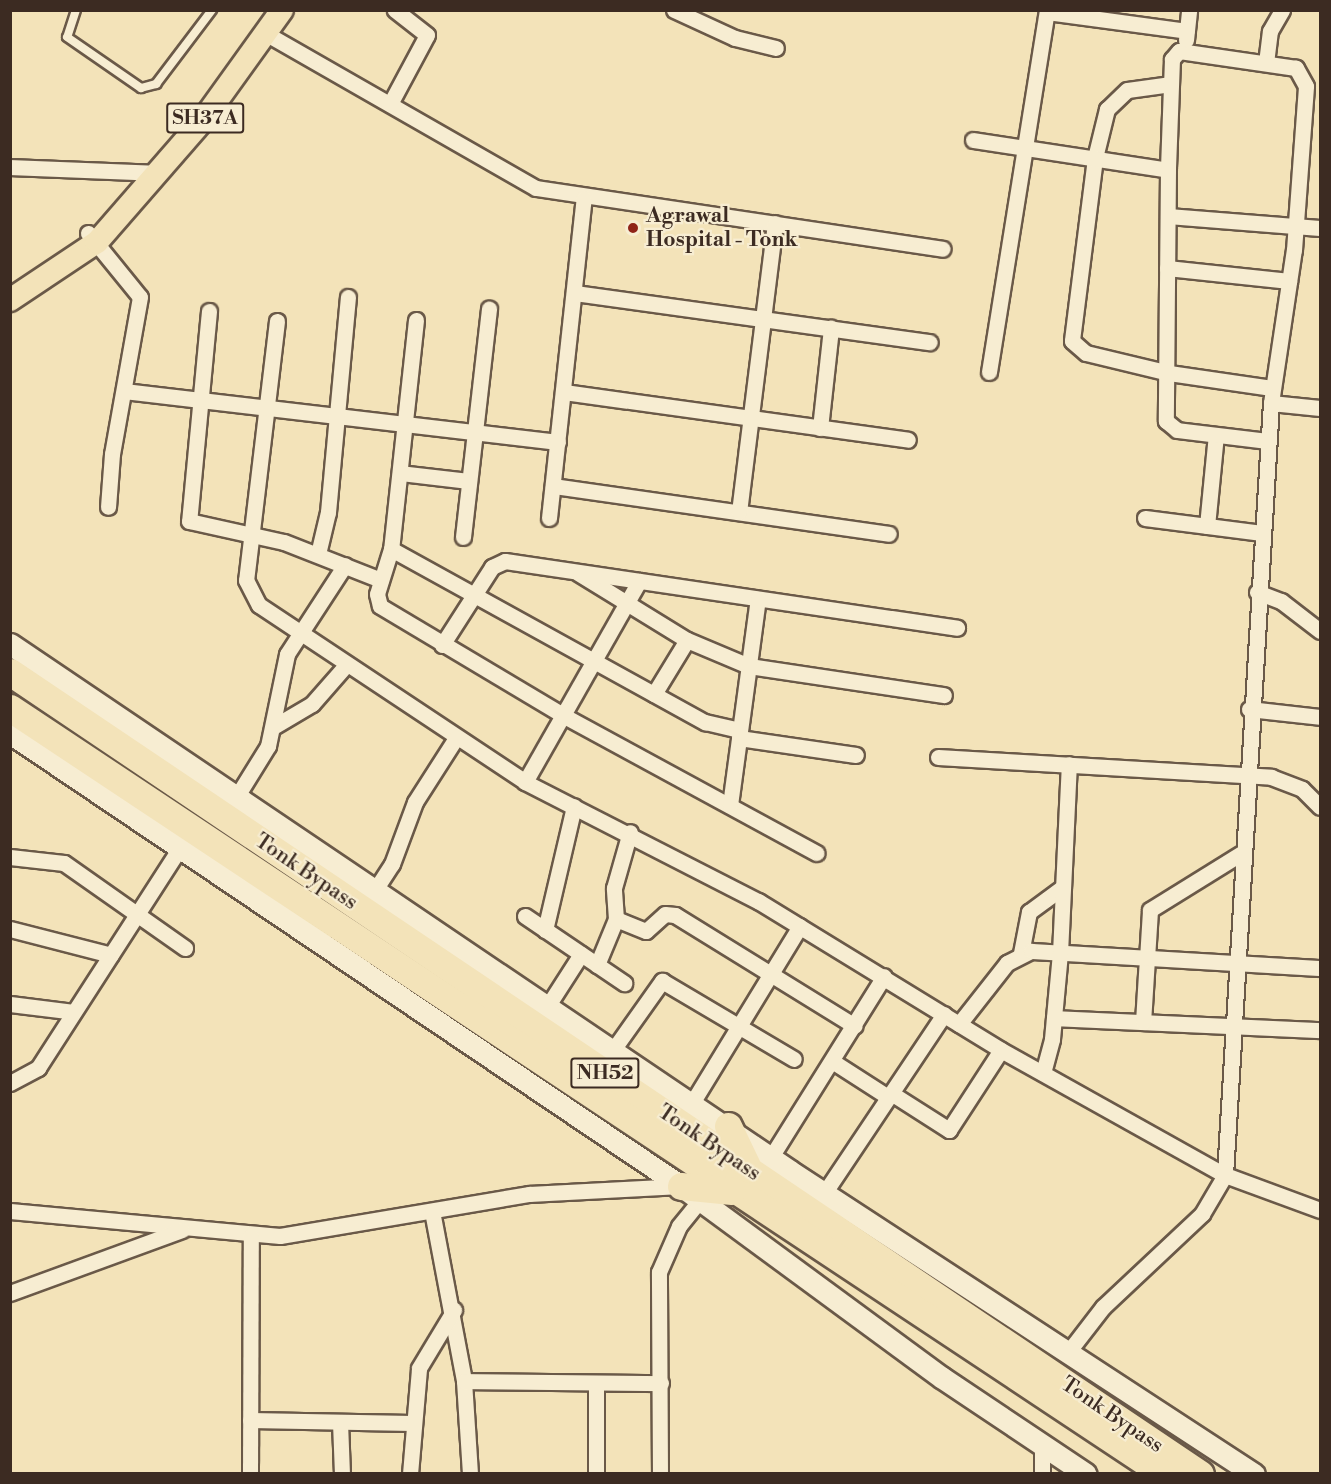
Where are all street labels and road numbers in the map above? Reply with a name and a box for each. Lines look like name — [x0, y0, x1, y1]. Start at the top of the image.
road number: SH37A — [166, 101, 244, 135]
street label: Tonk Bypass — [250, 829, 362, 915]
road number: NH52 — [569, 1056, 641, 1090]
street label: Tonk Bypass — [653, 1100, 765, 1186]
street label: Tonk Bypass — [1056, 1372, 1168, 1458]

